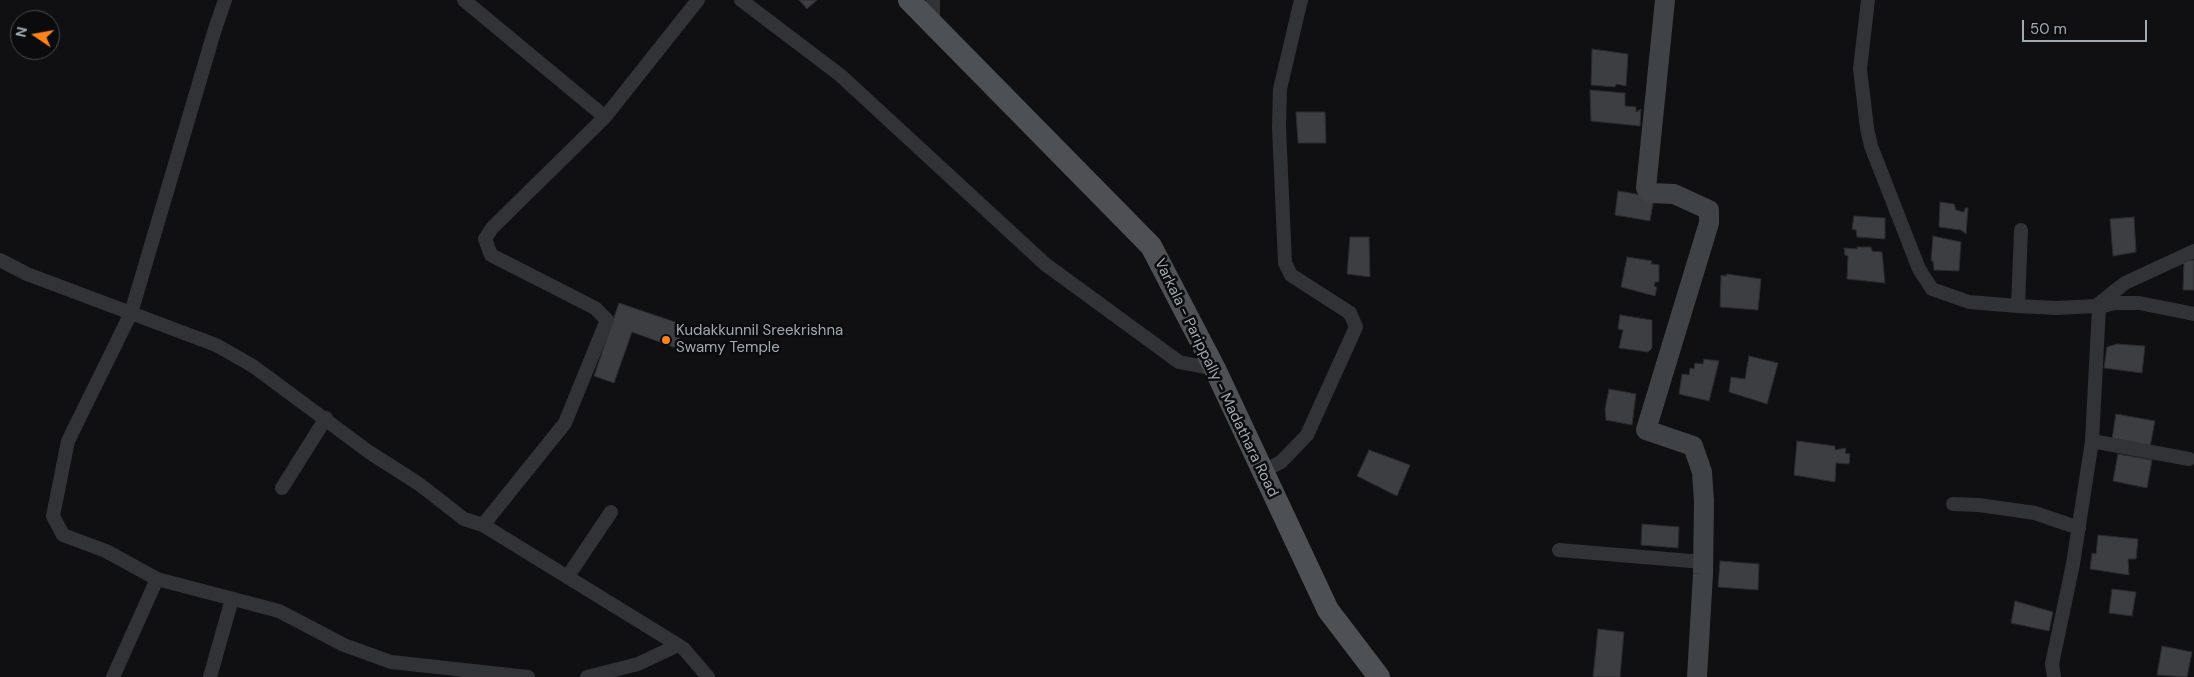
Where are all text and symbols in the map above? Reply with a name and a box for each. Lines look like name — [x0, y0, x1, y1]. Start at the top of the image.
north arrow — [10, 10, 60, 60]
scale bar — [2024, 10, 2149, 42]
text: 50 m — [2030, 19, 2067, 39]
text: N — [11, 25, 31, 39]
street label: Varkala - Parippally - Madathara Road — [1150, 256, 1282, 500]
place label: Kudakkunnil Sreekrishna Swamy Temple — [676, 322, 843, 357]
marker: Kudakkunnil Sreekrishna Swamy Temple — [660, 334, 672, 346]

